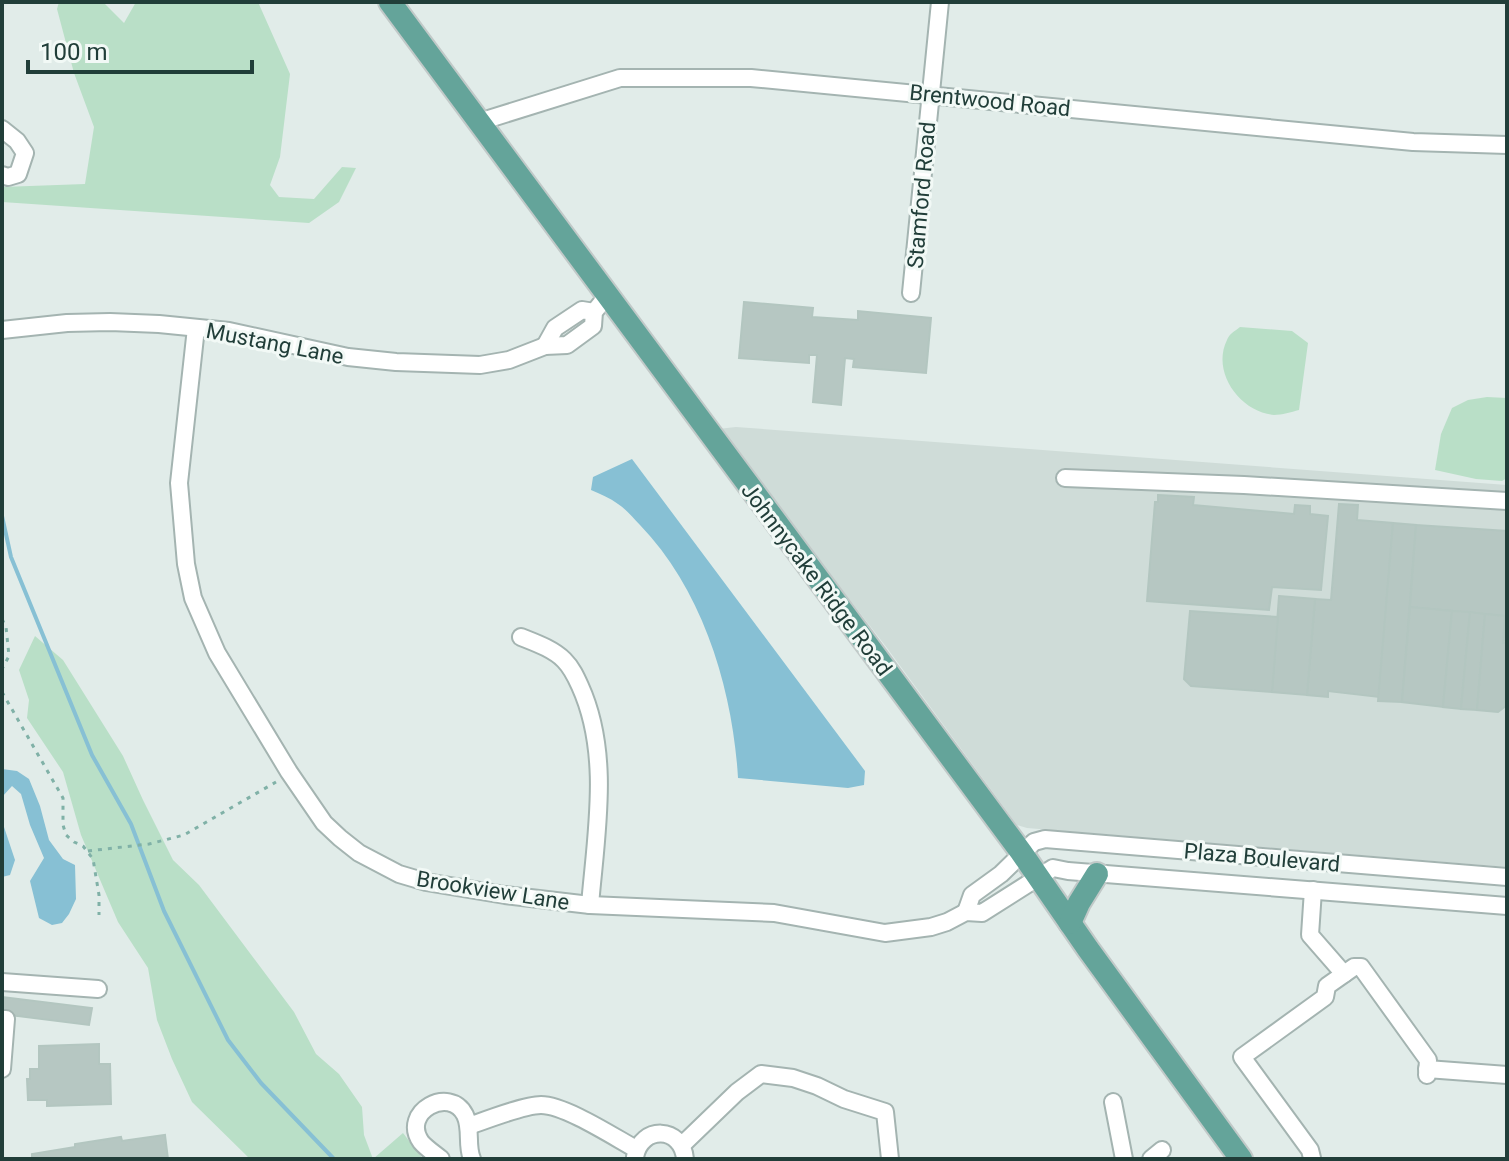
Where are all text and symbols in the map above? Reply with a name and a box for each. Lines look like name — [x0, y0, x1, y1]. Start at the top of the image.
scale bar — [28, 24, 252, 74]
text: 100 m — [40, 38, 107, 66]
street label: Brentwood Road — [908, 80, 1072, 121]
street label: Stamford Road — [903, 121, 940, 270]
street label: Mustang Lane — [204, 318, 346, 369]
street label: Johnnycake Ridge Road — [736, 478, 897, 680]
street label: Plaza Boulevard — [1183, 838, 1341, 877]
street label: Brookview Lane — [415, 866, 571, 915]

